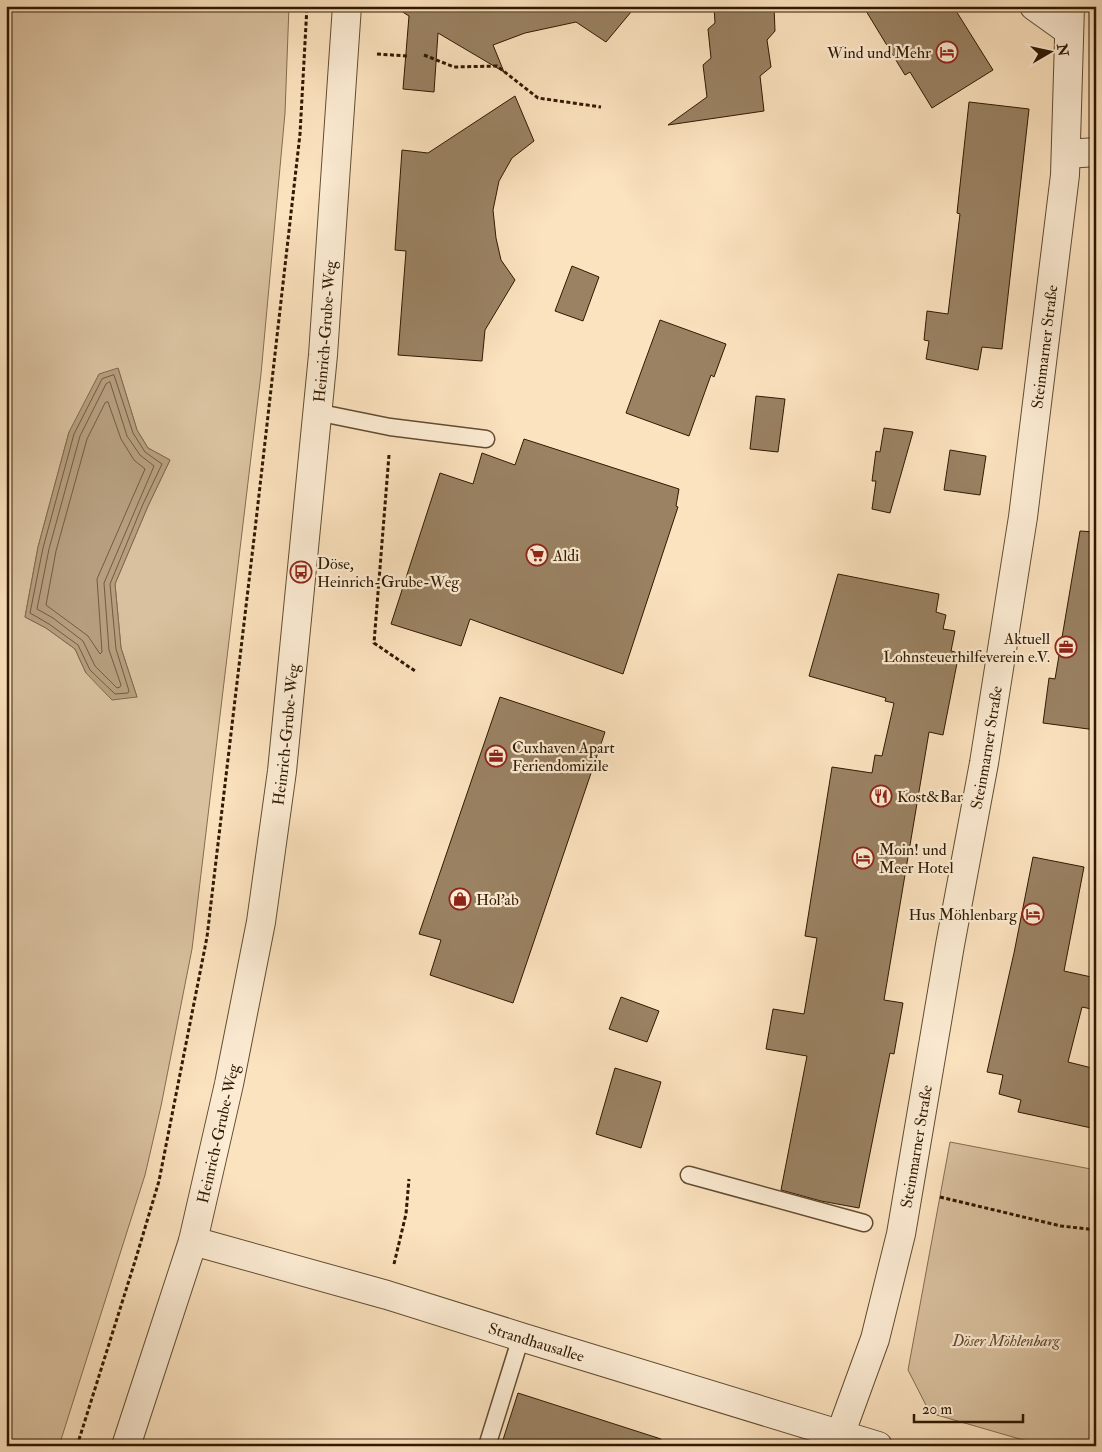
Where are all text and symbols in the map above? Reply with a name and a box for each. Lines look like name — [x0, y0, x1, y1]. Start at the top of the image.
north arrow — [1024, 28, 1074, 78]
hotel icon: Wind und Mehr — [935, 40, 959, 64]
text: N — [1053, 42, 1072, 58]
place label: Wind und Mehr — [826, 43, 931, 63]
street label: Heinrich-Grube-Weg — [309, 259, 341, 403]
street label: Steinmarner Straße — [1027, 283, 1062, 410]
supermarket icon: Aldi — [525, 543, 549, 567]
place label: Aldi — [552, 546, 579, 566]
place label: Döse, Heinrich-Grube-Weg — [317, 554, 460, 592]
bus stop icon: Döse, Heinrich-Grube-Weg — [289, 560, 313, 584]
place label: Aktuell Lohnsteuerhilfeverein e.V. — [883, 629, 1050, 667]
office icon: Aktuell Lohnsteuerhilfeverein e.V. — [1054, 635, 1078, 659]
street label: Heinrich-Grube-Weg — [268, 662, 304, 807]
street label: Steinmarner Straße — [967, 684, 1007, 811]
place label: Cuxhaven Apart Feriendomizile — [512, 738, 615, 776]
office icon: Cuxhaven Apart Feriendomizile — [484, 744, 508, 768]
restaurant icon: Kost&Bar — [869, 784, 893, 808]
place label: Kost&Bar — [897, 787, 963, 807]
place label: Moin! und Meer Hotel — [879, 840, 954, 878]
hotel icon: Moin! und Meer Hotel — [851, 846, 875, 870]
shop icon: Hol'ab — [448, 887, 472, 911]
place label: Hol'ab — [476, 890, 519, 910]
hotel icon: Hus Möhlenbarg — [1021, 902, 1045, 926]
place label: Hus Möhlenbarg — [909, 905, 1018, 925]
street label: Heinrich-Grube-Weg — [193, 1061, 244, 1205]
street label: Steinmarner Straße — [897, 1083, 937, 1210]
street label: Strandhausallee — [486, 1318, 587, 1367]
park label: Döser Möhlenbarg — [951, 1331, 1061, 1351]
scale bar — [914, 1392, 1023, 1424]
text: 20 m — [922, 1400, 952, 1419]

